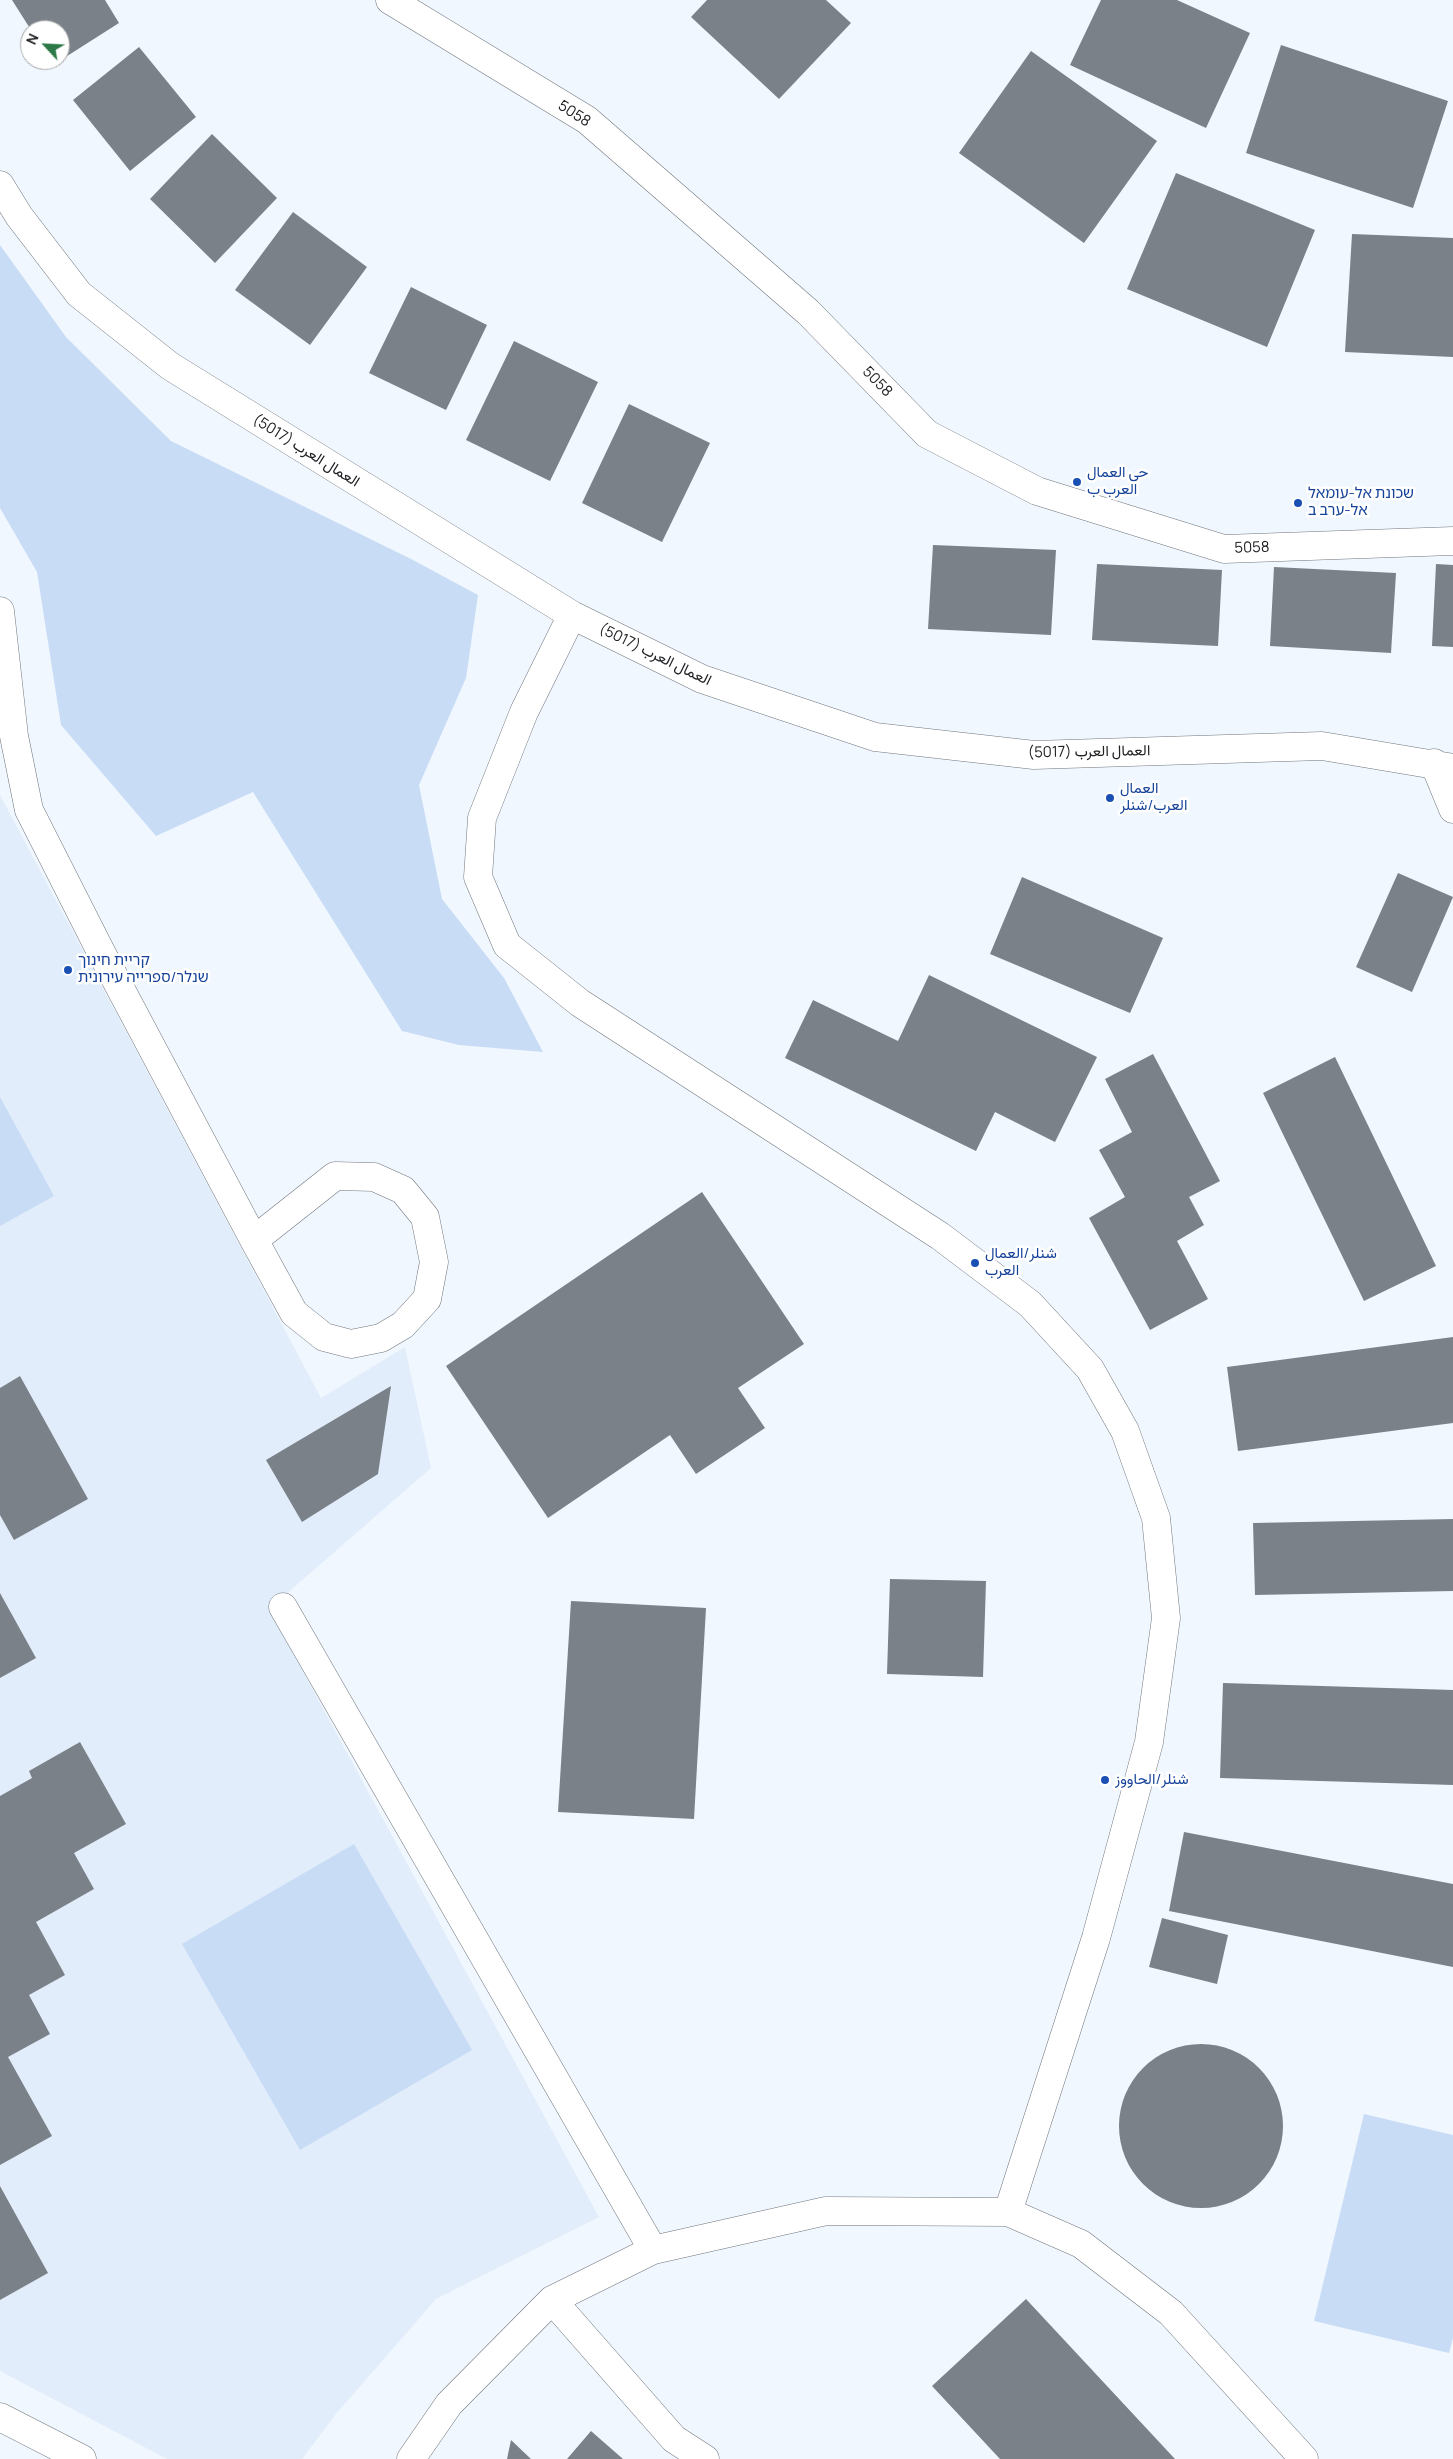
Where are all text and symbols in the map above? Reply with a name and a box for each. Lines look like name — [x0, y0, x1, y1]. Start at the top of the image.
north arrow — [20, 20, 70, 70]
text: N — [21, 30, 43, 47]
street label: 5058 — [554, 97, 594, 131]
street label: 5058 — [858, 363, 896, 401]
street label: العمال العرب (5017) — [249, 411, 363, 491]
place label: حي العمال العرب ب — [1087, 464, 1148, 499]
marker: حي العمال العرب ب — [1071, 476, 1083, 488]
place label: שכונת אל-עומאל אל-ערב ב — [1308, 485, 1414, 520]
marker: שכונת אל-עומאל אל-ערב ב — [1292, 497, 1304, 509]
street label: 5058 — [1234, 538, 1270, 558]
street label: العمال العرب (5017) — [596, 620, 714, 690]
street label: العمال العرب (5017) — [1028, 742, 1150, 762]
place label: العمال العرب/شنلر — [1120, 780, 1187, 815]
marker: العمال العرب/شنلر — [1104, 792, 1116, 804]
place label: קריית חינוך שנלר/ספרייה עירונית — [78, 952, 209, 987]
marker: קריית חינוך שנלר/ספרייה עירונית — [62, 964, 74, 976]
place label: شنلر/العمال العرب — [985, 1245, 1057, 1280]
marker: شنلر/العمال العرب — [969, 1257, 981, 1269]
place label: شنلر/الحاووز — [1115, 1771, 1189, 1789]
marker: شنلر/الحاووز — [1099, 1774, 1111, 1786]

